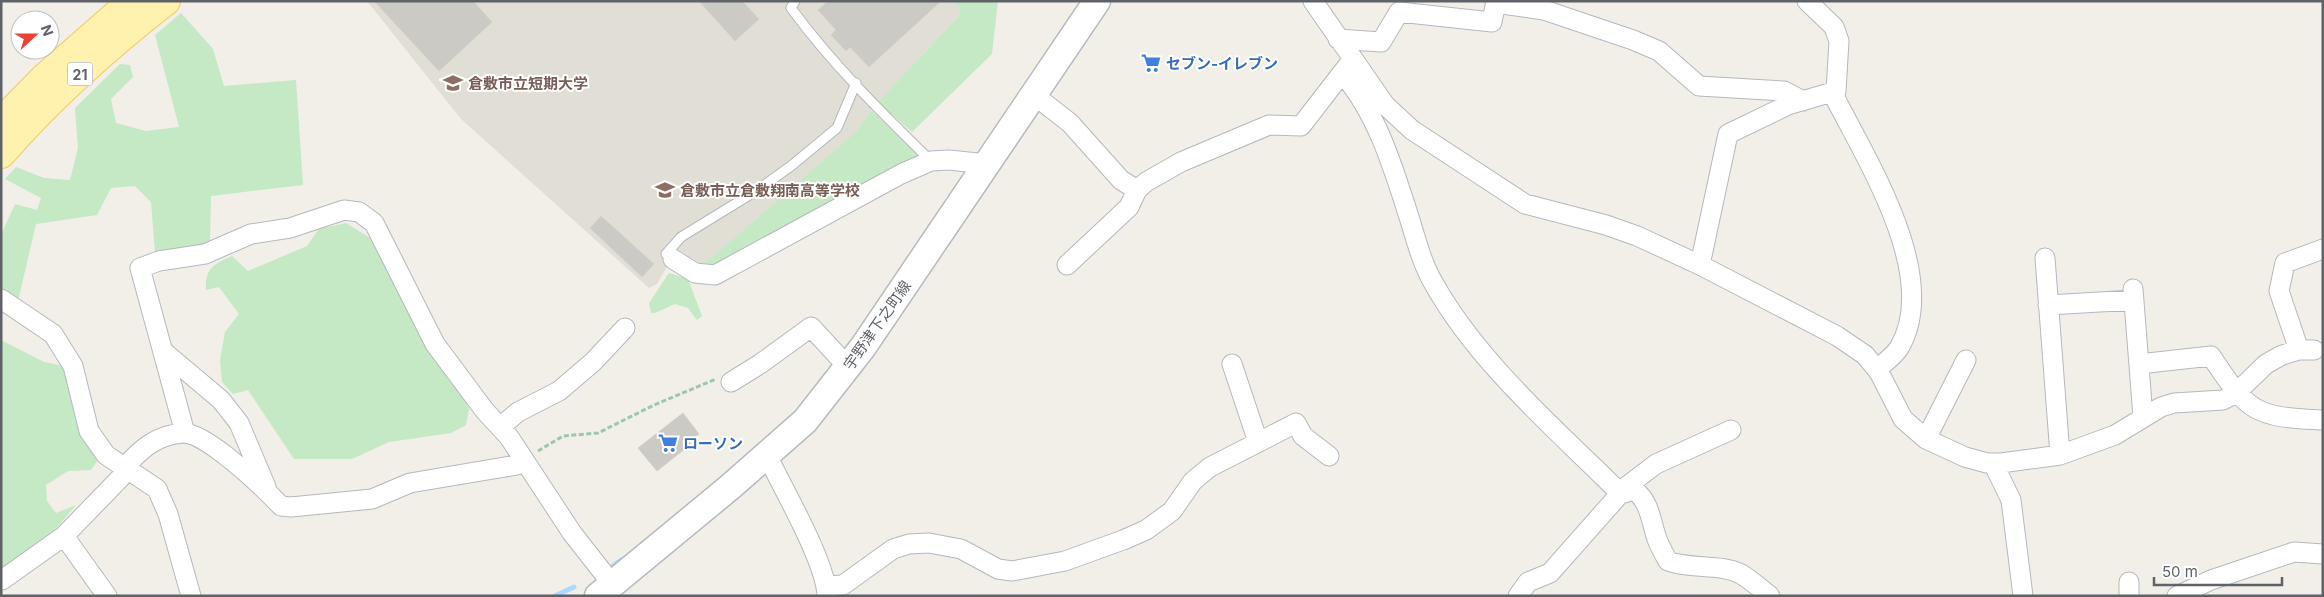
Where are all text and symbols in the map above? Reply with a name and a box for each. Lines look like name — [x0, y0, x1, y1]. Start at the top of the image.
north arrow — [10, 10, 60, 60]
text: N — [38, 22, 57, 38]
supermarket icon: セブン-イレブン — [1140, 52, 1162, 74]
place label: セブン-イレブン — [1166, 54, 1278, 73]
road number: 21 — [68, 62, 92, 86]
school or university icon: 倉敷市立短期大学 — [442, 72, 464, 94]
place label: 倉敷市立短期大学 — [468, 74, 588, 93]
school or university icon: 倉敷市立倉敷翔南高等学校 — [654, 179, 676, 201]
place label: 倉敷市立倉敷翔南高等学校 — [680, 181, 860, 200]
street label: 宇野津下之町線 — [839, 277, 915, 373]
supermarket icon: ローソン — [657, 432, 679, 454]
place label: ローソン — [683, 434, 743, 453]
scale bar — [2154, 554, 2282, 586]
text: 50 m — [2162, 562, 2198, 581]

